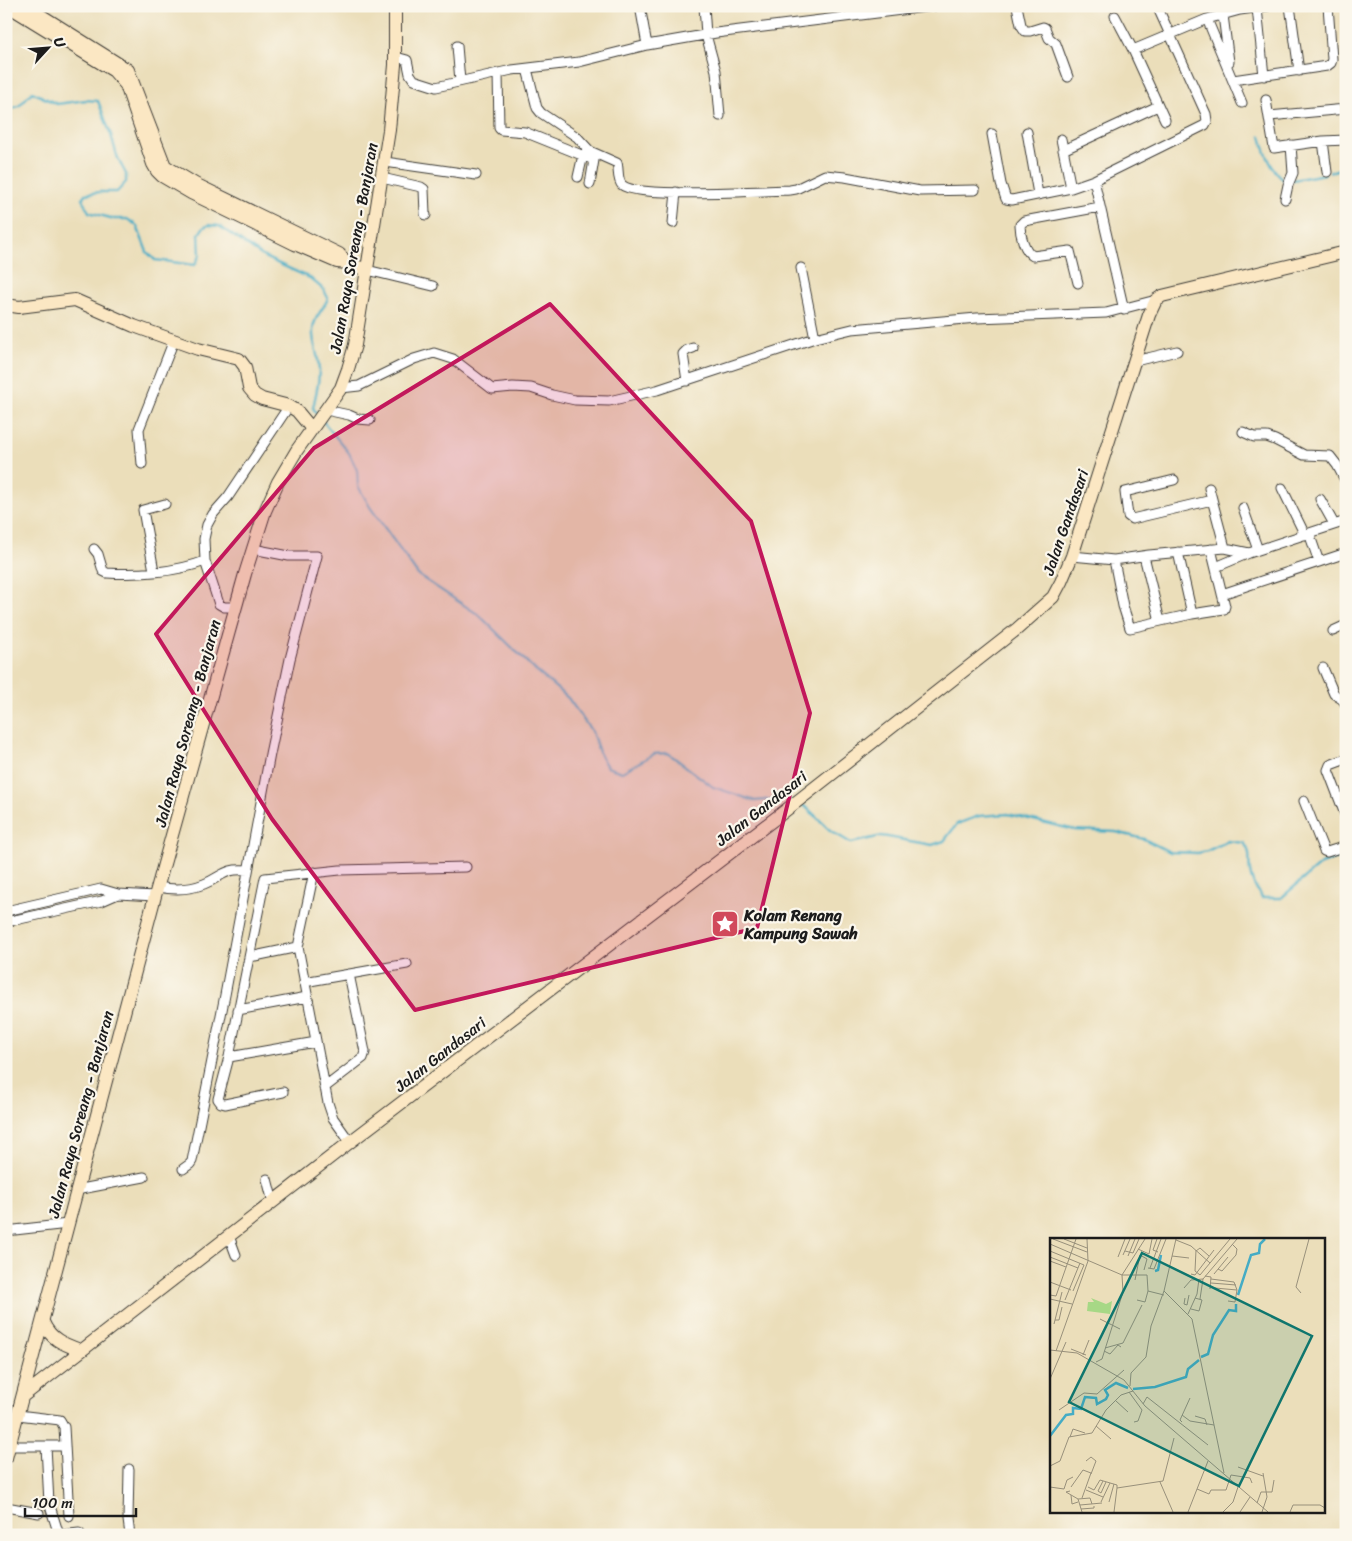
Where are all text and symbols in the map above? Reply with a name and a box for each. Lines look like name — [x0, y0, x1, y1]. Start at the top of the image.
north arrow — [22, 22, 72, 72]
text: U — [46, 33, 73, 53]
street label: Jalan Raya Soreang - Banjaran — [320, 140, 386, 357]
street label: Jalan Gandasari — [1033, 465, 1097, 580]
street label: Jalan Raya Soreang - Banjaran — [146, 616, 229, 831]
street label: Jalan Gandasari — [708, 763, 814, 854]
place label: Kolam Renang Kampung Sawah — [743, 901, 858, 948]
place icon: Kolam Renang Kampung Sawah — [710, 909, 740, 939]
street label: Jalan Raya Soreang - Banjaran — [39, 1007, 122, 1222]
street label: Jalan Gandasari — [387, 1009, 493, 1100]
inset map — [1050, 1238, 1324, 1514]
scale bar — [25, 1486, 136, 1518]
text: 100 m — [32, 1490, 73, 1516]

